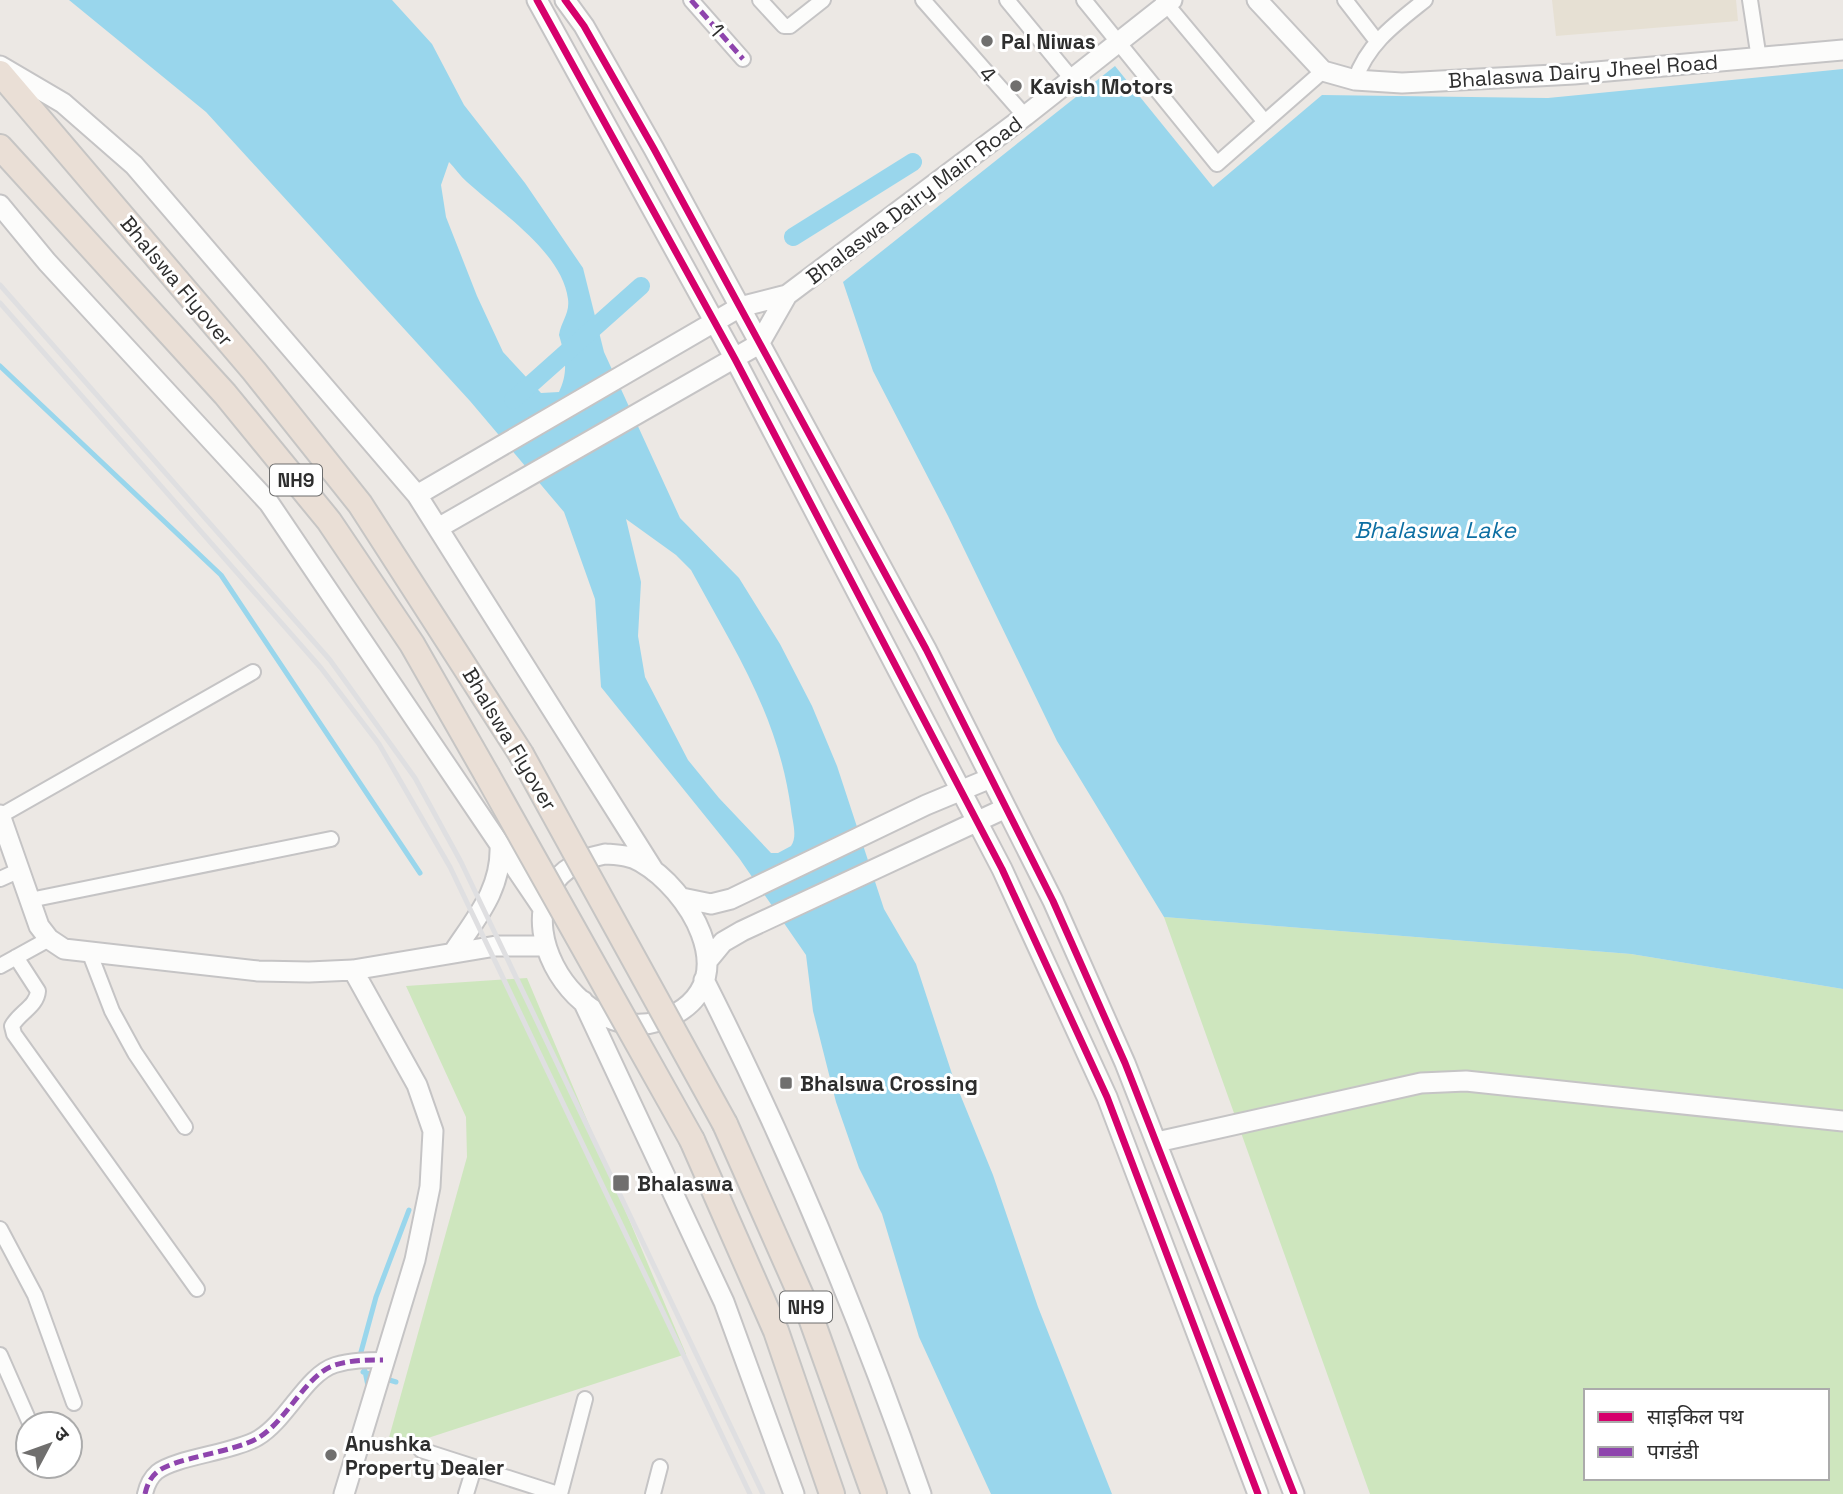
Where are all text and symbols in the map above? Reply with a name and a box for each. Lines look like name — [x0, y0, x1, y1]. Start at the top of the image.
street label: 1 — [704, 18, 730, 42]
place label: Pal Niwas — [1001, 28, 1096, 55]
marker: Pal Niwas — [979, 33, 995, 49]
street label: Bhalaswa Dairy Jheel Road — [1447, 48, 1719, 94]
street label: 4 — [974, 60, 1002, 88]
place label: Kavish Motors — [1030, 73, 1173, 100]
marker: Kavish Motors — [1008, 78, 1024, 94]
street label: Bhalaswa Dairy Main Road — [801, 110, 1027, 290]
street label: Bhalswa Flyover — [115, 210, 239, 352]
road number: NH9 — [270, 464, 322, 495]
water label: Bhalaswa Lake — [1354, 515, 1517, 545]
street label: Bhalswa Flyover — [457, 663, 563, 815]
place label: Bhalswa Crossing — [800, 1070, 978, 1097]
marker: Bhalswa Crossing — [778, 1075, 794, 1091]
place label: Bhalaswa — [637, 1170, 733, 1197]
marker: Bhalaswa — [611, 1173, 631, 1193]
road number: NH9 — [780, 1292, 832, 1322]
legend — [1584, 1389, 1829, 1480]
text: साइकिल पथ — [1647, 1403, 1744, 1430]
north arrow — [14, 1410, 84, 1480]
text: उ — [48, 1422, 75, 1447]
place label: Anushka Property Dealer — [345, 1430, 504, 1481]
text: पगडंडी — [1647, 1438, 1699, 1465]
marker: Anushka Property Dealer — [323, 1447, 339, 1463]

